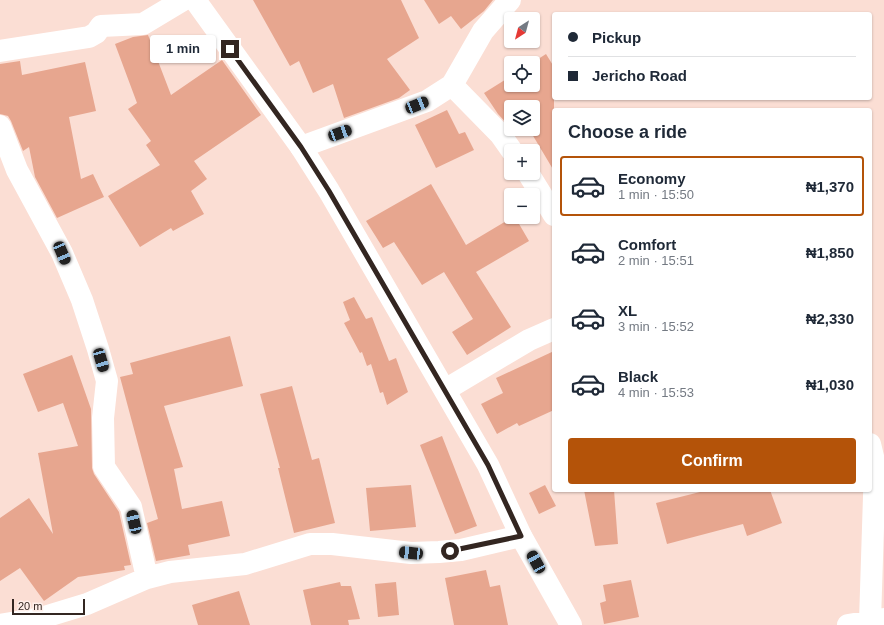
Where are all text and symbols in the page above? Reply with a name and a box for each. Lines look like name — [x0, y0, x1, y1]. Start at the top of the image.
north arrow — [504, 12, 540, 48]
map controls — [504, 12, 540, 224]
text: Pickup — [592, 29, 641, 46]
callout: 1 min — [150, 35, 216, 63]
route end — [221, 40, 239, 58]
text: 1 min — [166, 41, 200, 56]
button: locate — [504, 56, 540, 92]
text: Jericho Road — [592, 67, 687, 84]
car — [404, 95, 430, 115]
button: layers — [504, 100, 540, 136]
text: Choose a ride — [568, 122, 687, 142]
car — [327, 123, 353, 143]
button: + — [504, 144, 540, 180]
icon: car — [570, 168, 606, 204]
text: Economy — [618, 170, 686, 187]
text: ₦1,370 — [806, 178, 854, 195]
text: 1 min · 15:50 — [618, 187, 694, 202]
button: − — [504, 188, 540, 224]
icon: car — [570, 234, 606, 270]
text: Comfort — [618, 236, 676, 253]
car — [52, 240, 72, 266]
text: ₦1,850 — [806, 244, 854, 261]
text: 2 min · 15:51 — [618, 253, 694, 268]
icon: car — [570, 300, 606, 336]
text: XL — [618, 302, 637, 319]
text: ₦2,330 — [806, 310, 854, 327]
text: 3 min · 15:52 — [618, 319, 694, 334]
car — [92, 347, 110, 373]
icon: car — [570, 366, 606, 402]
text: Black — [618, 368, 658, 385]
text: ₦1,030 — [806, 376, 854, 393]
text: 4 min · 15:53 — [618, 385, 694, 400]
button: Confirm — [568, 438, 856, 484]
car — [125, 509, 143, 535]
route start — [441, 542, 459, 560]
car — [398, 546, 424, 560]
car — [525, 549, 547, 575]
scale bar — [12, 597, 85, 616]
text: 20 m — [18, 600, 42, 612]

